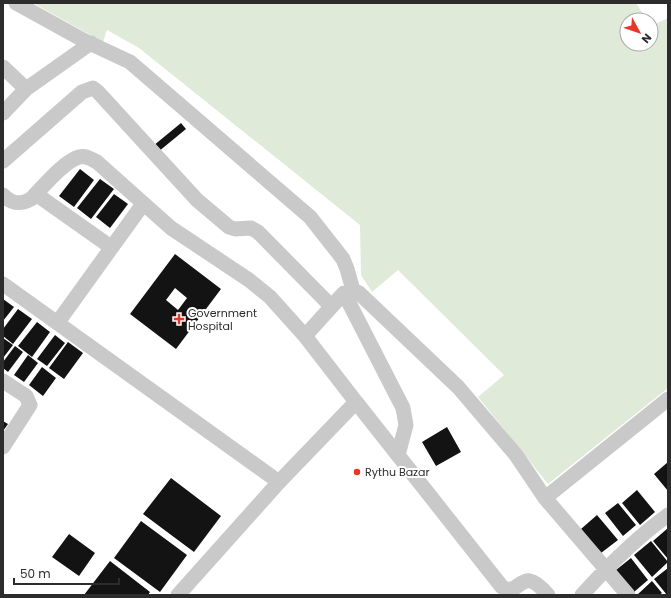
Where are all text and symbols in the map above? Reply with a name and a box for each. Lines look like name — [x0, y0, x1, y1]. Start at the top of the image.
north arrow — [619, 12, 659, 52]
text: N — [638, 30, 655, 47]
place label: Government Hospital — [188, 305, 257, 334]
marker: Government Hospital — [173, 313, 185, 325]
place label: Rythu Bazar — [365, 464, 430, 480]
marker: Rythu Bazar — [352, 467, 362, 477]
scale bar — [14, 560, 119, 586]
text: 50 m — [20, 565, 51, 582]

